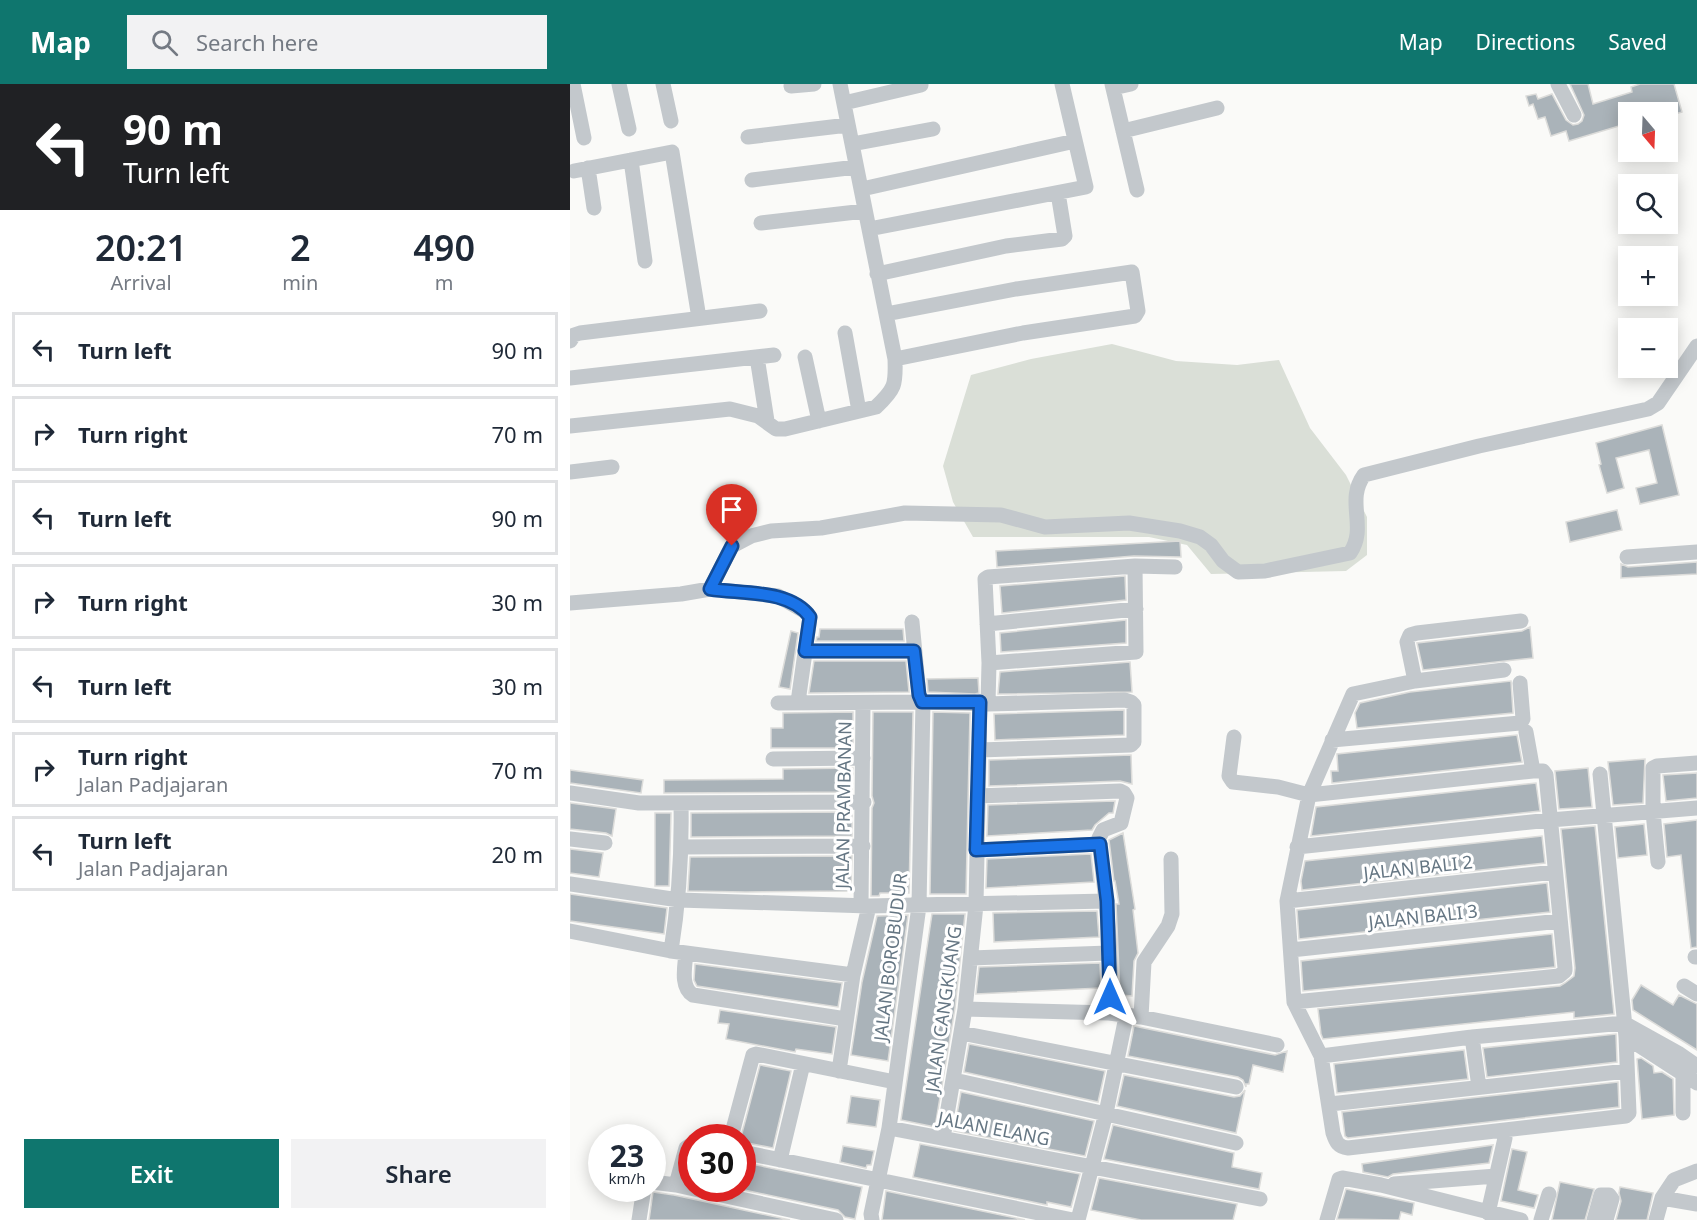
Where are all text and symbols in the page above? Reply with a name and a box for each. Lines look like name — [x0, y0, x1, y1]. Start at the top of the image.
search box — [127, 15, 547, 69]
text: Map — [30, 23, 91, 61]
icon: search — [148, 26, 181, 59]
text: Search here — [196, 27, 318, 57]
text: Map — [1399, 28, 1443, 56]
text: Directions — [1476, 28, 1575, 56]
text: Saved — [1608, 28, 1667, 56]
text: 90 m — [123, 100, 223, 157]
north arrow — [1618, 102, 1678, 162]
map controls — [1618, 102, 1678, 378]
icon: left — [24, 108, 102, 186]
text: Turn left — [123, 154, 229, 191]
button: search — [1618, 174, 1678, 234]
text: 20:21 — [95, 223, 187, 272]
text: 2 — [290, 223, 311, 272]
text: 490 — [413, 223, 475, 272]
button: + — [1618, 246, 1678, 306]
text: Arrival — [111, 269, 172, 296]
text: min — [282, 269, 318, 296]
text: m — [435, 269, 454, 296]
button: − — [1618, 318, 1678, 378]
icon: left — [27, 333, 60, 366]
text: Turn left — [78, 335, 172, 365]
text: 90 m — [492, 335, 543, 365]
icon: right — [27, 417, 60, 450]
text: Turn right — [78, 419, 188, 449]
text: 70 m — [492, 419, 543, 449]
pin — [706, 484, 757, 546]
icon: arrive — [715, 493, 748, 526]
icon: left — [27, 501, 60, 534]
text: Turn left — [78, 503, 172, 533]
text: 90 m — [492, 503, 543, 533]
icon: right — [27, 585, 60, 618]
text: Turn right — [78, 587, 188, 617]
text: 30 m — [492, 587, 543, 617]
icon: left — [27, 669, 60, 702]
text: Turn left — [78, 671, 172, 701]
text: 30 m — [492, 671, 543, 701]
street label: JALAN PRAMBANAN — [830, 721, 856, 891]
text: Turn right — [78, 741, 188, 771]
icon: right — [27, 753, 60, 786]
text: 70 m — [492, 755, 543, 785]
text: Jalan Padjajaran — [78, 771, 228, 798]
text: Turn left — [78, 825, 172, 855]
icon: left — [27, 837, 60, 870]
text: 20 m — [492, 839, 543, 869]
street label: JALAN BALI 2 — [1360, 849, 1474, 885]
text: Jalan Padjajaran — [78, 855, 228, 882]
street label: JALAN BOROBUDUR — [868, 872, 912, 1044]
street label: JALAN BALI 3 — [1365, 898, 1479, 934]
street label: JALAN CANGKUANG — [919, 924, 967, 1096]
position arrow — [1078, 965, 1142, 1029]
street label: JALAN ELANG — [934, 1105, 1052, 1151]
speed limit sign: 30 — [678, 1124, 756, 1202]
text: 23 — [610, 1135, 644, 1176]
button: Exit — [24, 1139, 279, 1208]
button: Share — [291, 1139, 546, 1208]
text: km/h — [609, 1168, 645, 1188]

